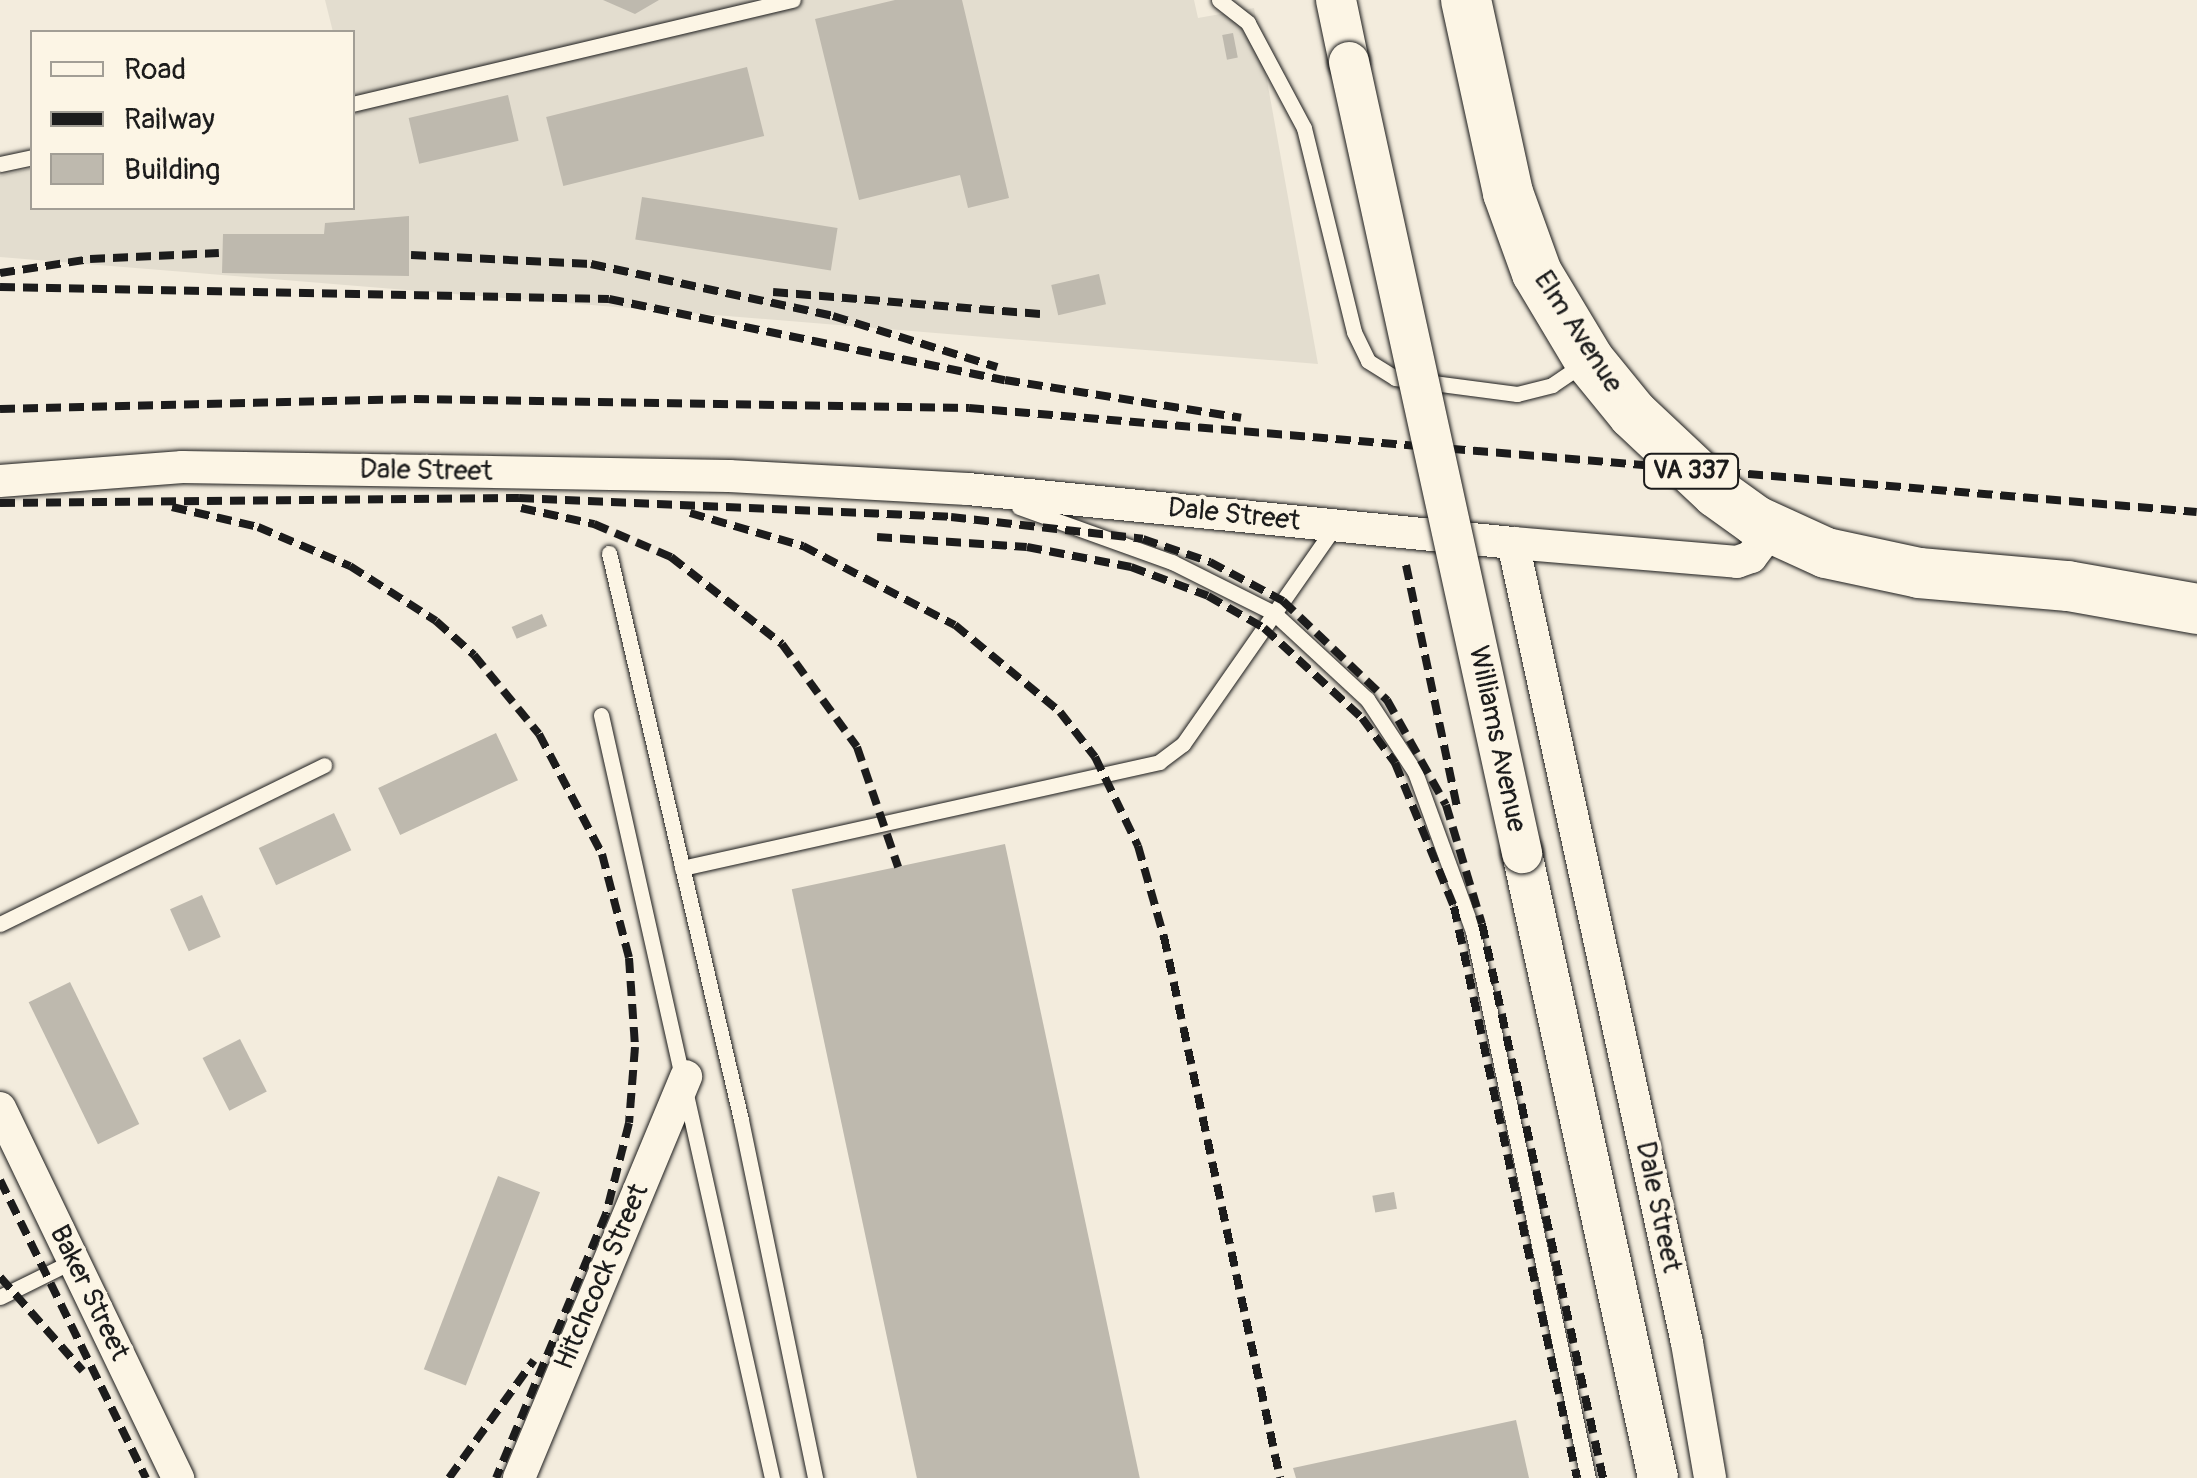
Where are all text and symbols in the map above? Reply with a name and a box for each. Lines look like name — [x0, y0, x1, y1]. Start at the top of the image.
legend — [30, 30, 355, 210]
text: Road — [124, 51, 186, 88]
text: Railway — [124, 101, 215, 138]
text: Building — [124, 151, 220, 188]
street label: Elm Avenue — [1526, 265, 1630, 399]
road number: VA 337 — [1641, 451, 1741, 491]
street label: Dale Street — [359, 453, 493, 489]
street label: Dale Street — [1166, 491, 1302, 539]
street label: Williams Avenue — [1461, 643, 1533, 835]
street label: Dale Street — [1628, 1138, 1688, 1276]
street label: Hitchcock Street — [548, 1179, 656, 1375]
street label: Baker Street — [42, 1220, 136, 1366]

